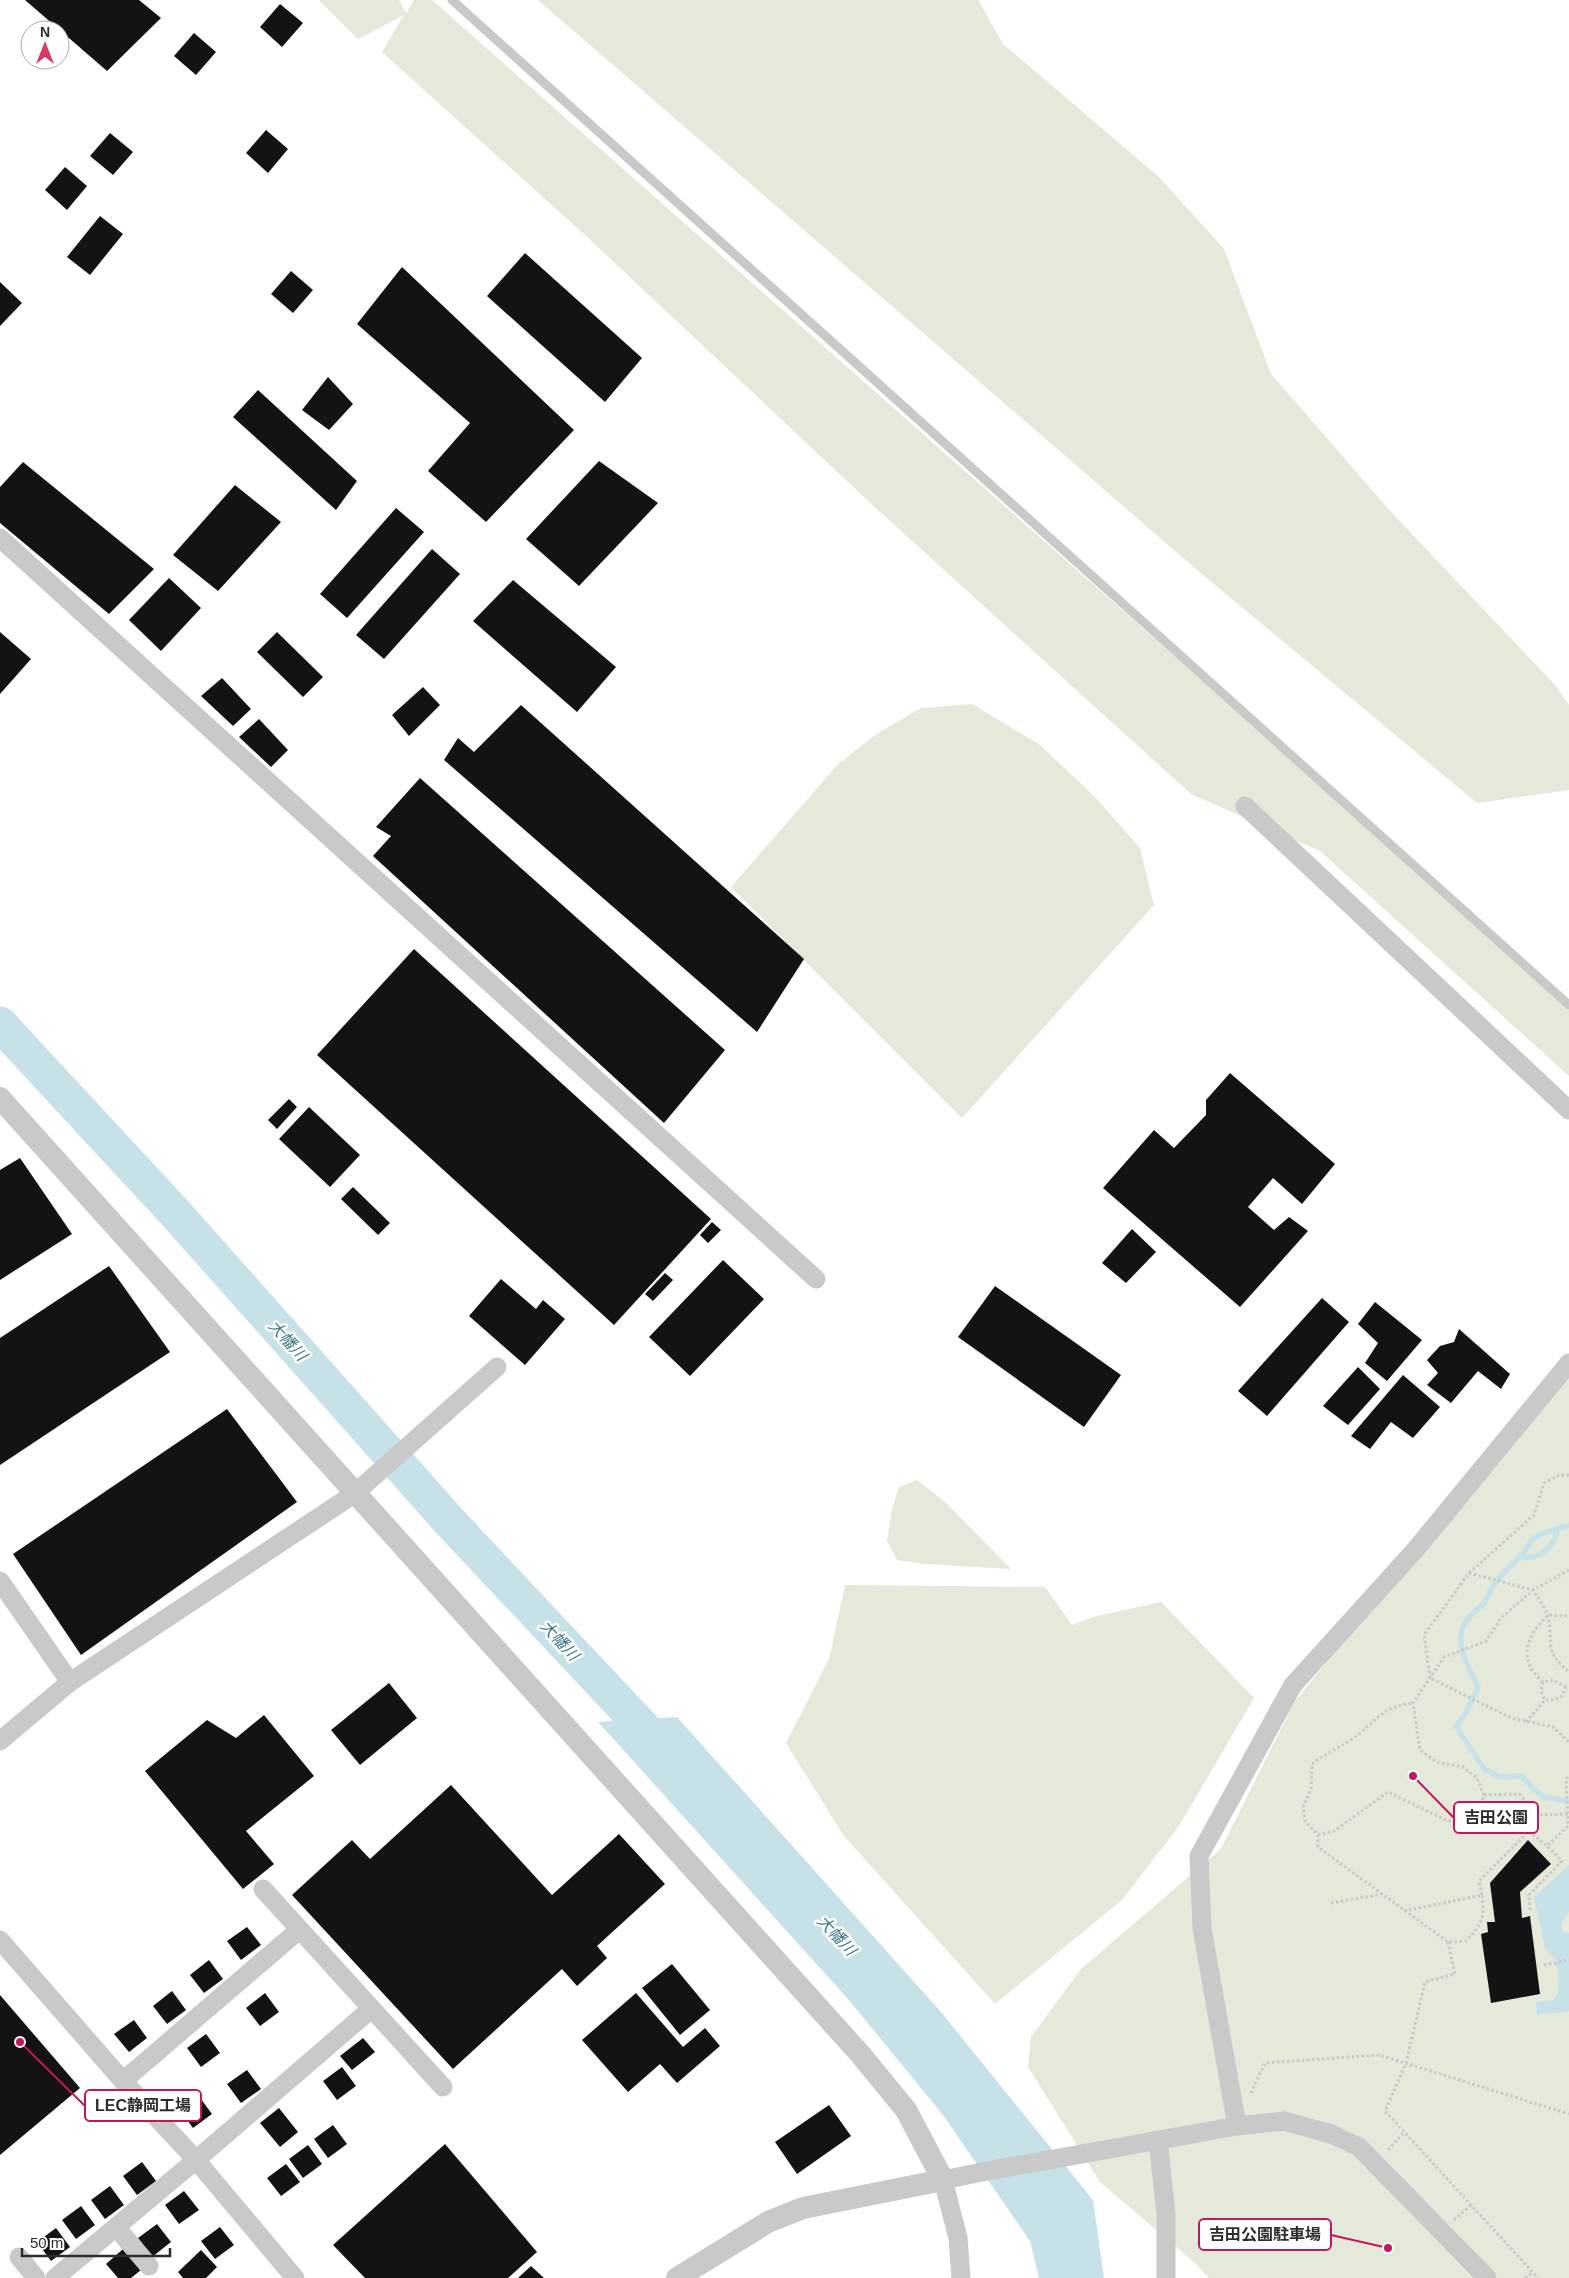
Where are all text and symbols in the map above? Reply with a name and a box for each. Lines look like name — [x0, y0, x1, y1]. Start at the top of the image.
north arrow — [20, 20, 70, 70]
text: N — [40, 24, 50, 40]
water label: 大幡川 — [265, 1317, 311, 1365]
water label: 大幡川 — [537, 1617, 584, 1665]
callout: 吉田公園 — [1454, 1802, 1538, 1833]
text: 吉田公園 — [1464, 1809, 1528, 1826]
water label: 大幡川 — [814, 1912, 861, 1960]
callout: LEC静岡工場 — [85, 2090, 201, 2121]
text: LEC静岡工場 — [95, 2097, 191, 2114]
callout: 吉田公園駐車場 — [1199, 2219, 1331, 2250]
scale bar — [22, 2226, 170, 2258]
text: 吉田公園駐車場 — [1209, 2226, 1321, 2243]
text: 50 m — [30, 2234, 63, 2251]

